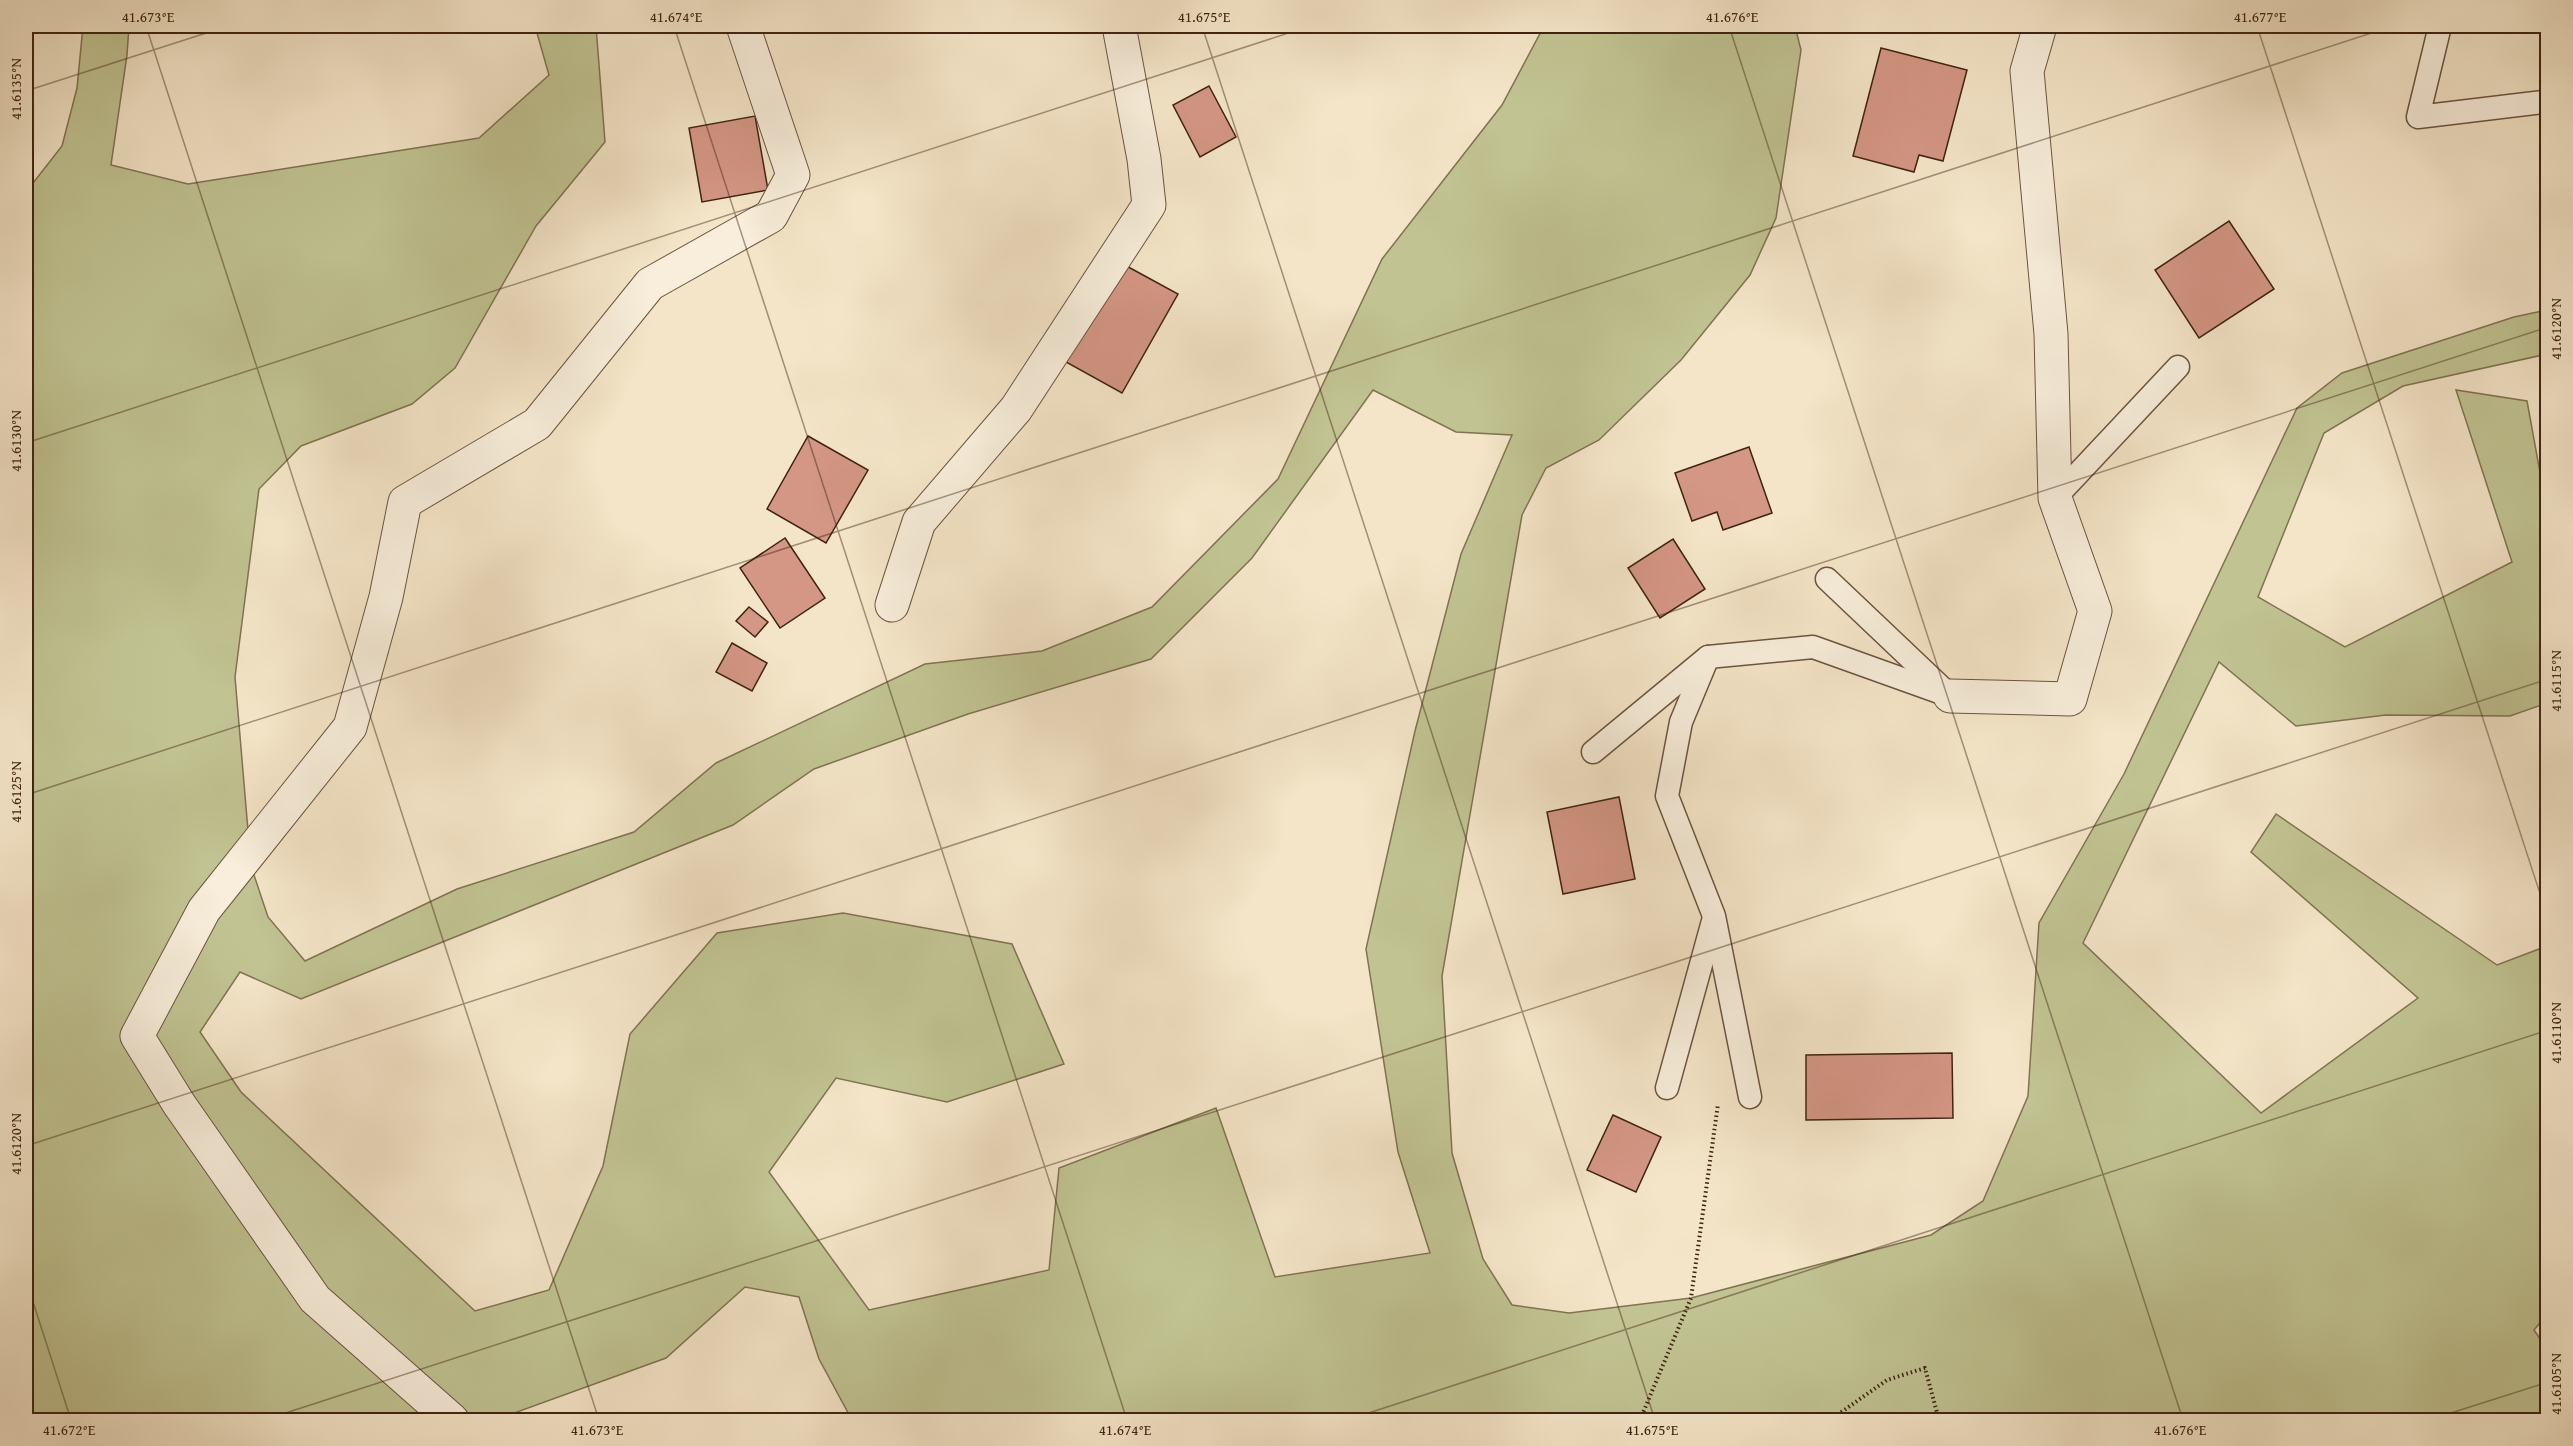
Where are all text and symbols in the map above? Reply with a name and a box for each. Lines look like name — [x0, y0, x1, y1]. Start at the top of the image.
text: 41.673°E — [122, 6, 175, 27]
text: 41.674°E — [650, 6, 703, 27]
text: 41.675°E — [1178, 6, 1231, 27]
text: 41.676°E — [1706, 6, 1759, 27]
text: 41.677°E — [2234, 6, 2287, 27]
text: 41.6135°N — [5, 58, 26, 120]
text: 41.6120°N — [2545, 298, 2566, 360]
text: 41.6130°N — [5, 410, 26, 472]
text: 41.6115°N — [2545, 650, 2566, 712]
text: 41.6125°N — [5, 761, 26, 823]
text: 41.6110°N — [2545, 1002, 2566, 1064]
text: 41.6120°N — [5, 1113, 26, 1175]
text: 41.6105°N — [2545, 1353, 2566, 1415]
text: 41.672°E — [43, 1419, 96, 1440]
text: 41.673°E — [571, 1419, 624, 1440]
text: 41.674°E — [1099, 1419, 1152, 1440]
text: 41.675°E — [1626, 1419, 1679, 1440]
text: 41.676°E — [2154, 1419, 2207, 1440]

